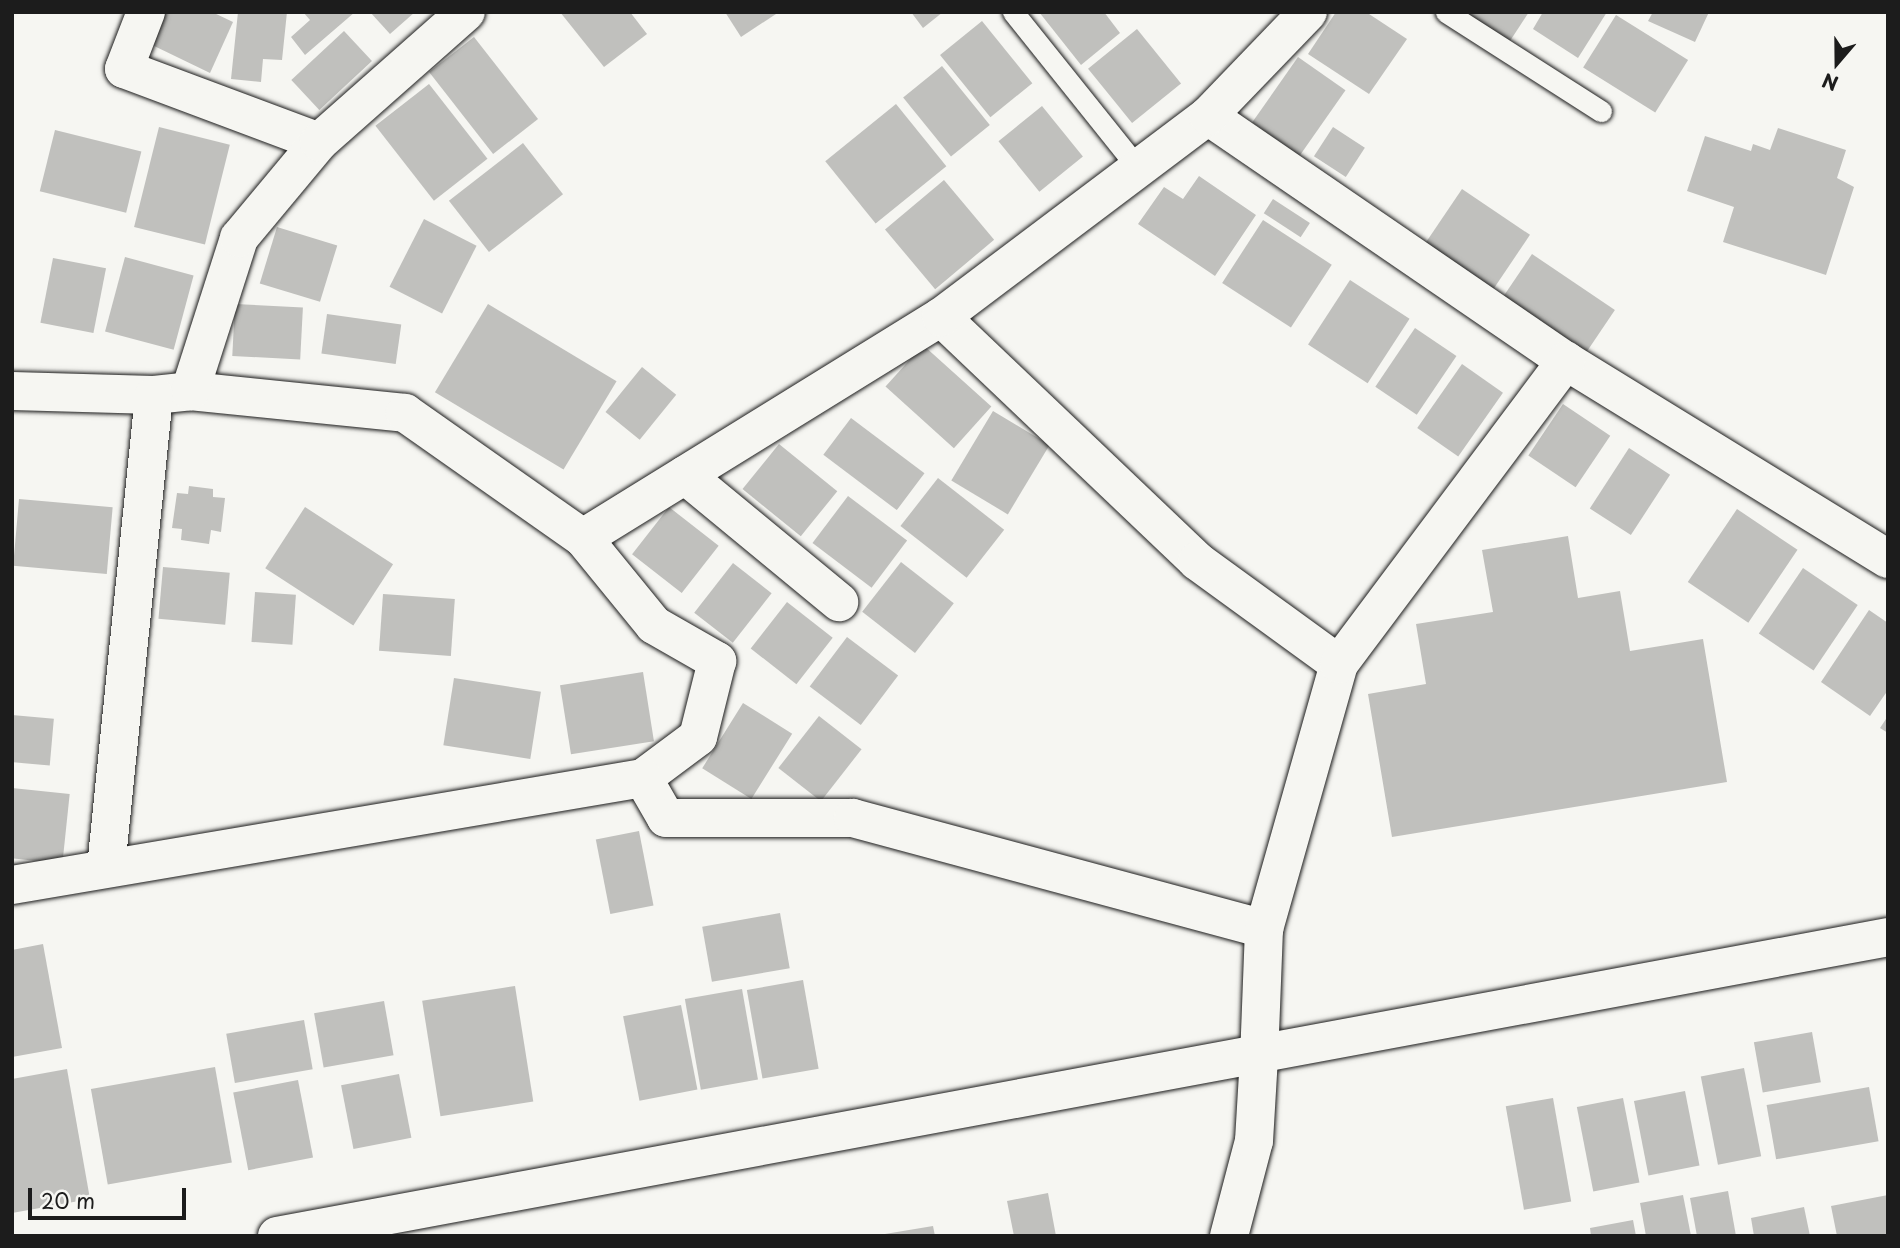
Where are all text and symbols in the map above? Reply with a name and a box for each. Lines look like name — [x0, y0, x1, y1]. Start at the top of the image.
north arrow — [1802, 28, 1872, 98]
text: N — [1818, 67, 1842, 98]
scale bar — [32, 1174, 189, 1218]
text: 20 m — [41, 1184, 95, 1216]

